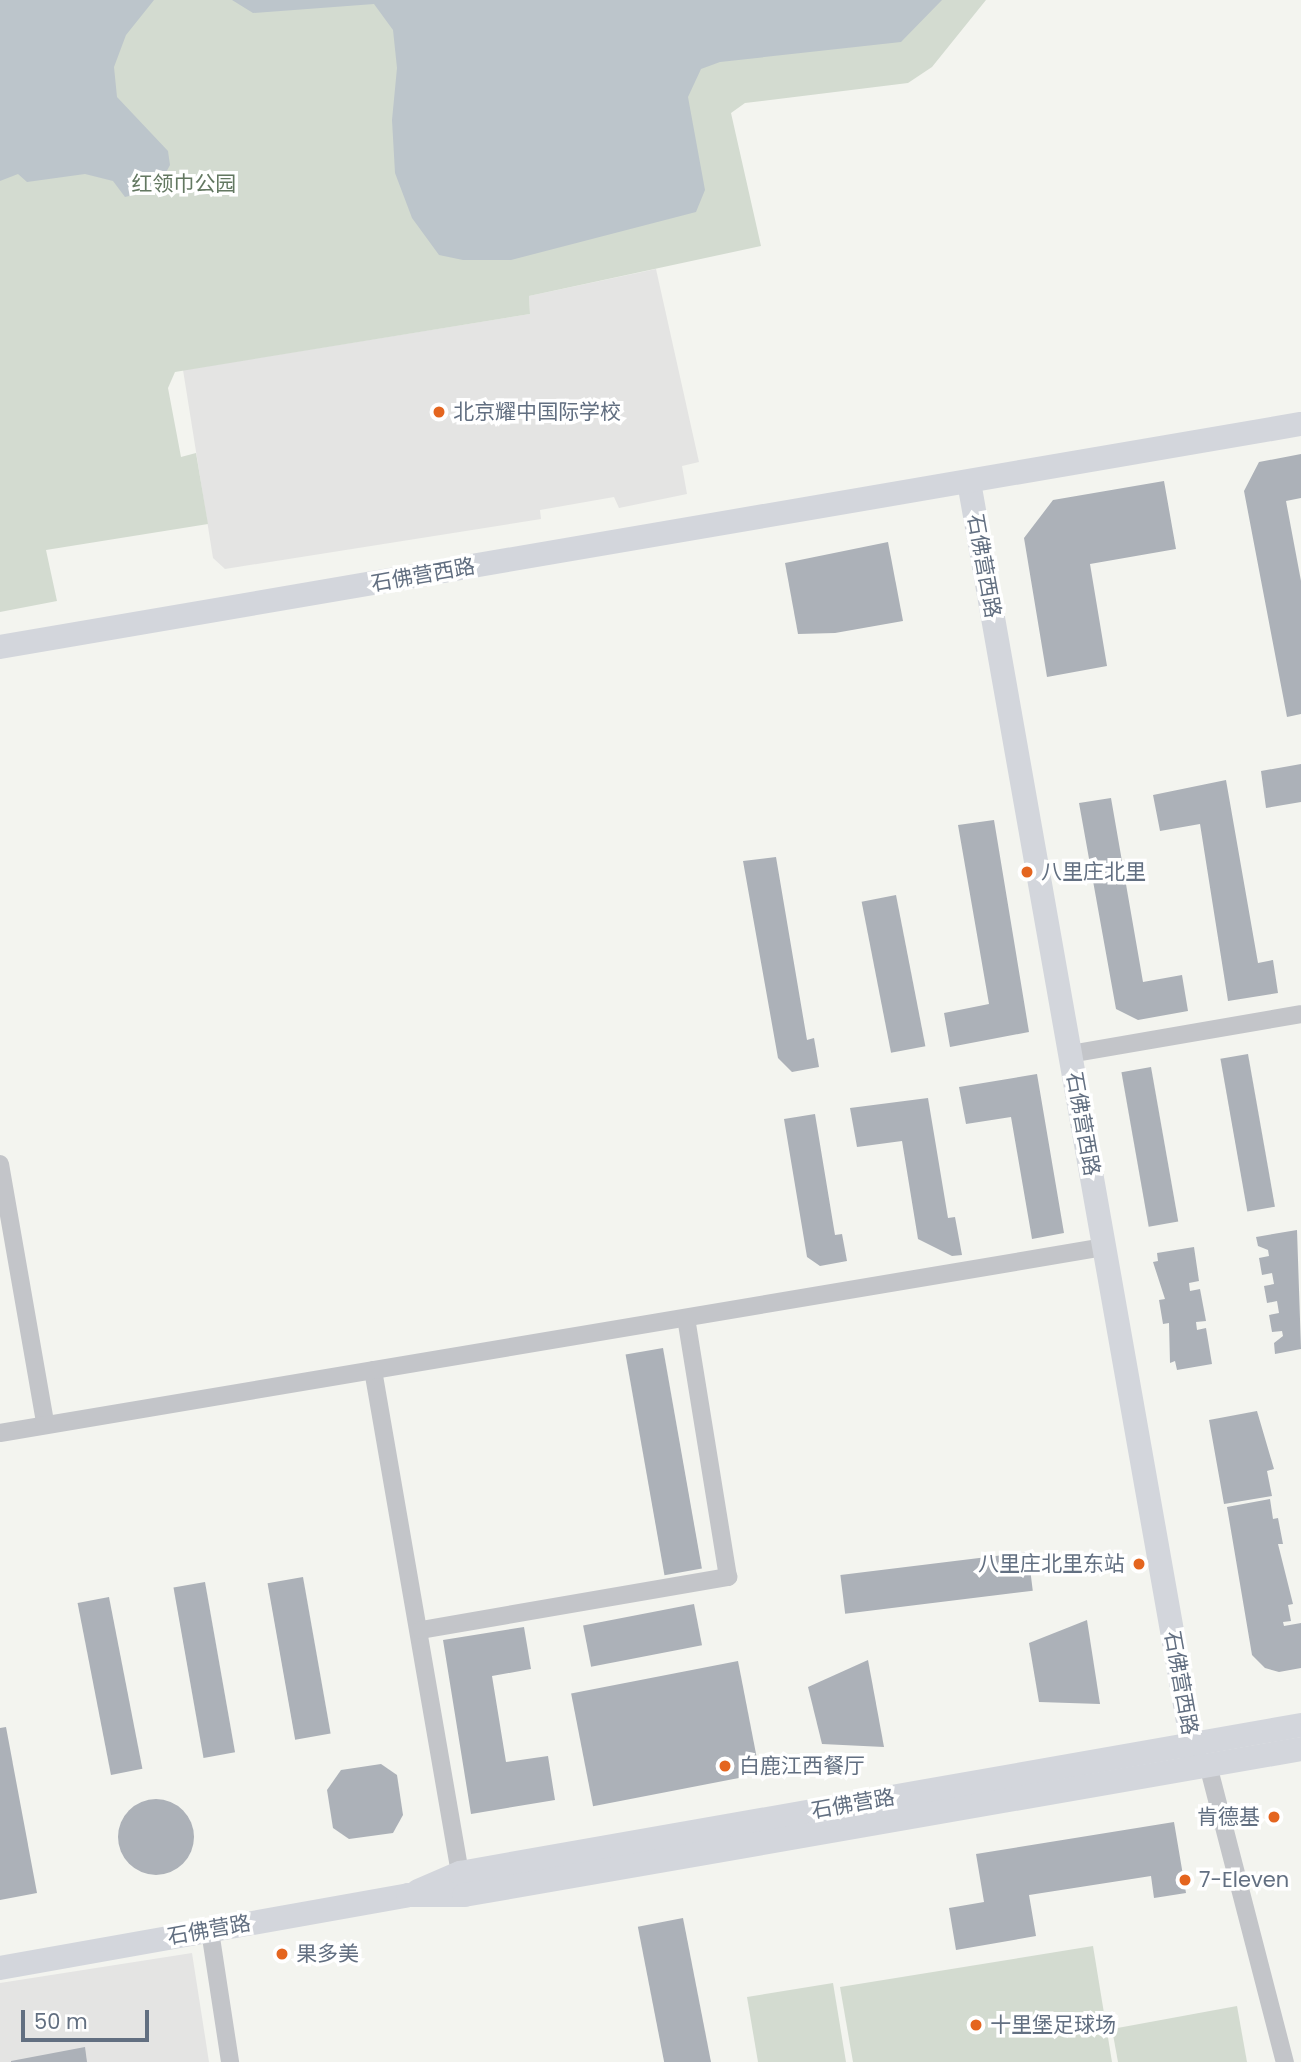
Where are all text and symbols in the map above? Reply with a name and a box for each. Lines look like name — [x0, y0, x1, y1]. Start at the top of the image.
park label: 红领巾公园 — [132, 171, 236, 197]
place label: 北京耀中国际学校 — [453, 399, 621, 425]
marker: 北京耀中国际学校 — [431, 404, 447, 420]
street label: 石佛营西路 — [962, 512, 1006, 620]
street label: 石佛营西路 — [369, 553, 477, 597]
place label: 八里庄北里 — [1041, 859, 1146, 885]
marker: 八里庄北里 — [1019, 864, 1035, 880]
street label: 石佛营西路 — [1061, 1070, 1105, 1178]
place label: 八里庄北里东站 — [978, 1551, 1125, 1577]
marker: 八里庄北里东站 — [1131, 1556, 1147, 1572]
street label: 石佛营西路 — [1159, 1629, 1203, 1737]
place label: 白鹿江西餐厅 — [739, 1753, 865, 1779]
marker: 白鹿江西餐厅 — [717, 1758, 733, 1774]
street label: 石佛营路 — [809, 1784, 897, 1824]
place label: 肯德基 — [1197, 1804, 1260, 1830]
marker: 肯德基 — [1266, 1809, 1282, 1825]
place label: 7-Eleven — [1199, 1867, 1289, 1893]
marker: 7-Eleven — [1177, 1872, 1193, 1888]
street label: 石佛营路 — [165, 1910, 253, 1950]
place label: 果多美 — [296, 1941, 359, 1967]
marker: 果多美 — [274, 1946, 290, 1962]
scale bar — [24, 1996, 152, 2040]
text: 50 m — [34, 2007, 88, 2036]
place label: 十里堡足球场 — [990, 2012, 1116, 2038]
marker: 十里堡足球场 — [968, 2017, 984, 2033]

